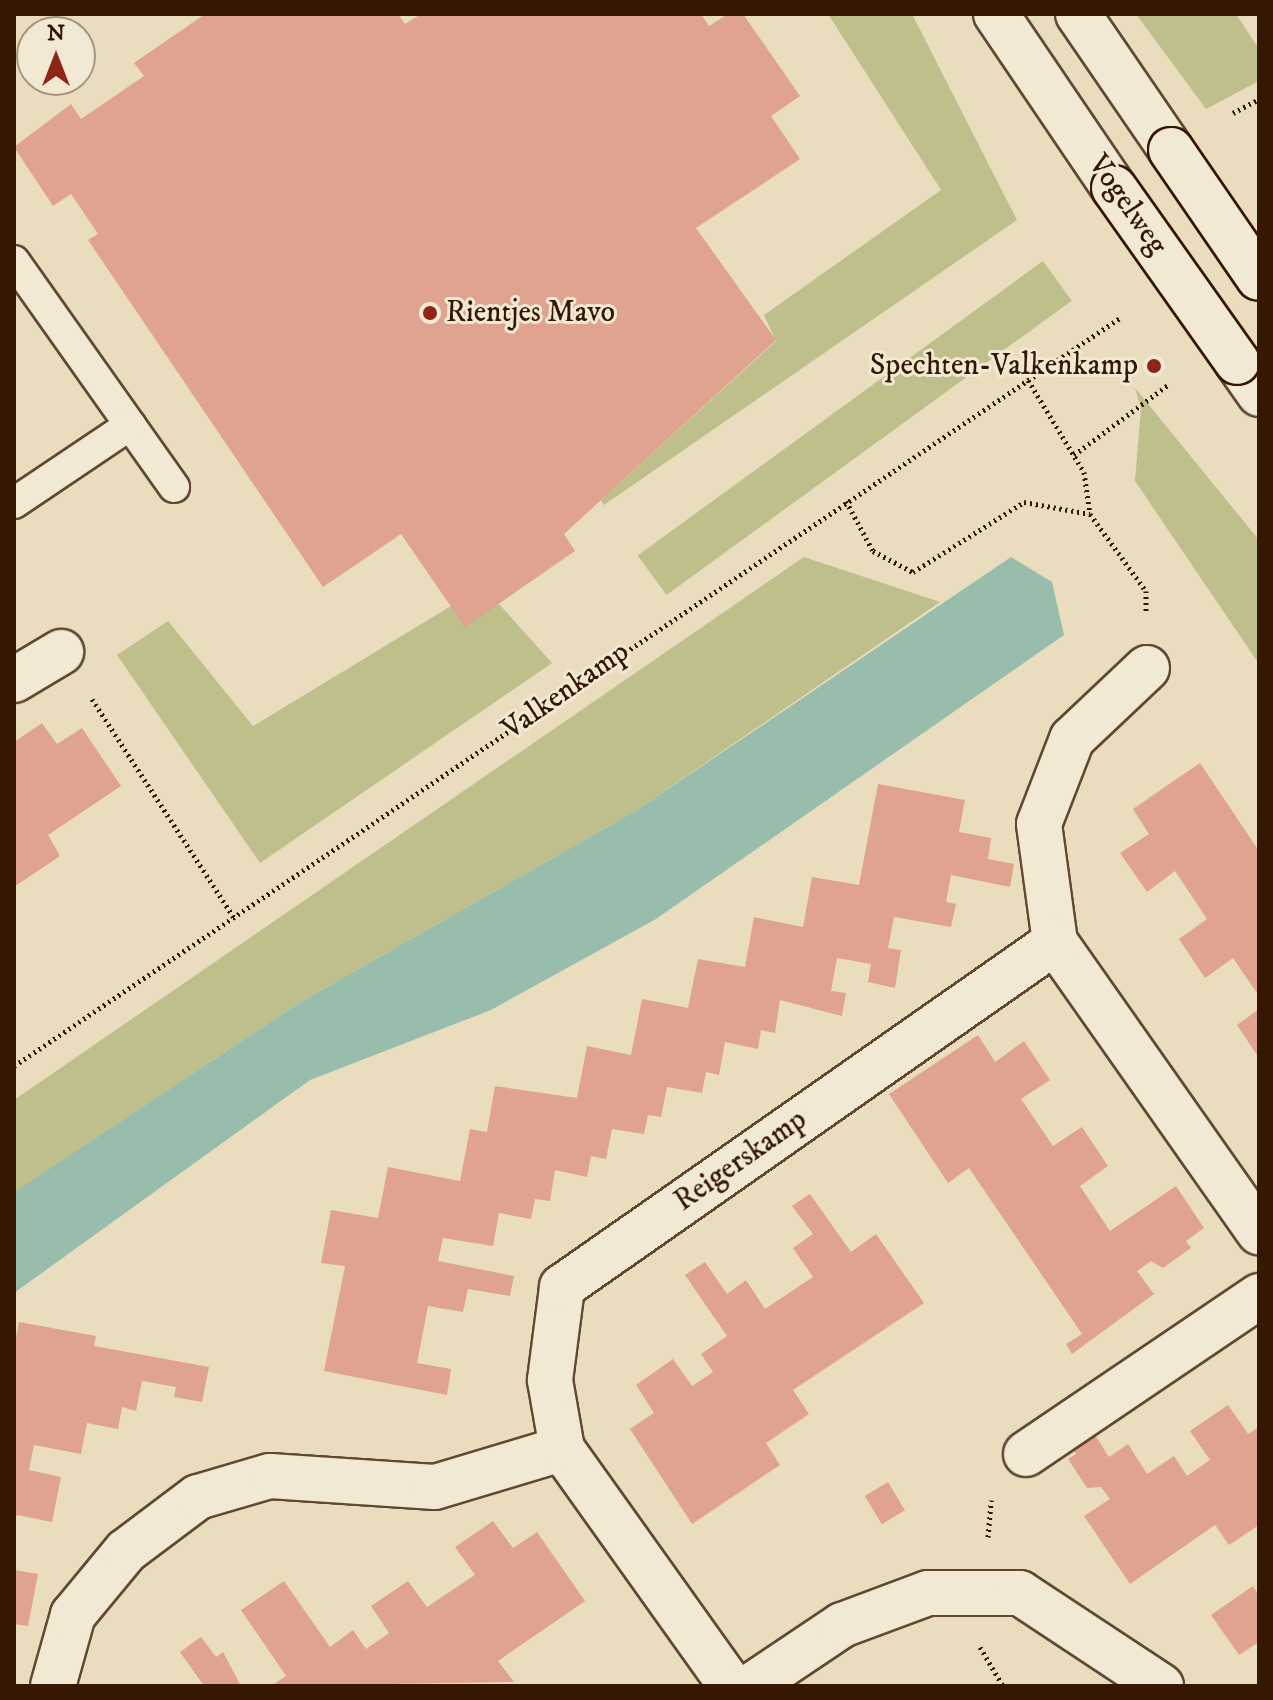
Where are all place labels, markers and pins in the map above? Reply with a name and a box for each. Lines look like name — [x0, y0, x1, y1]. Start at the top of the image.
place label: Rientjes Mavo — [446, 295, 615, 331]
marker: Rientjes Mavo — [421, 304, 439, 322]
place label: Spechten-Valkenkamp — [870, 348, 1138, 384]
marker: Spechten-Valkenkamp — [1145, 357, 1163, 375]

